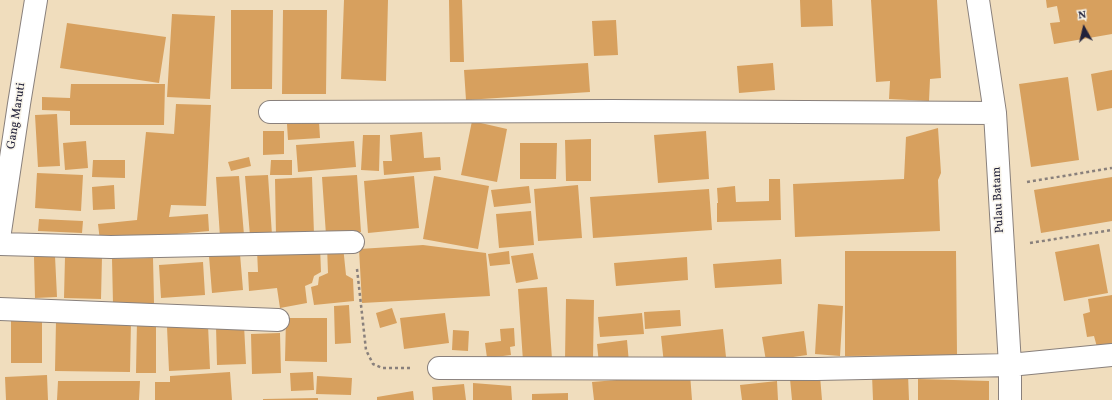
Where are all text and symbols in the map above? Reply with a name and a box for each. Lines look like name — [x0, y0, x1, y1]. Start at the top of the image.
north arrow — [1064, 8, 1104, 48]
text: N — [1077, 8, 1087, 24]
street label: Gang Maruti — [5, 82, 29, 150]
street label: Pulau Batam — [990, 166, 1008, 234]

